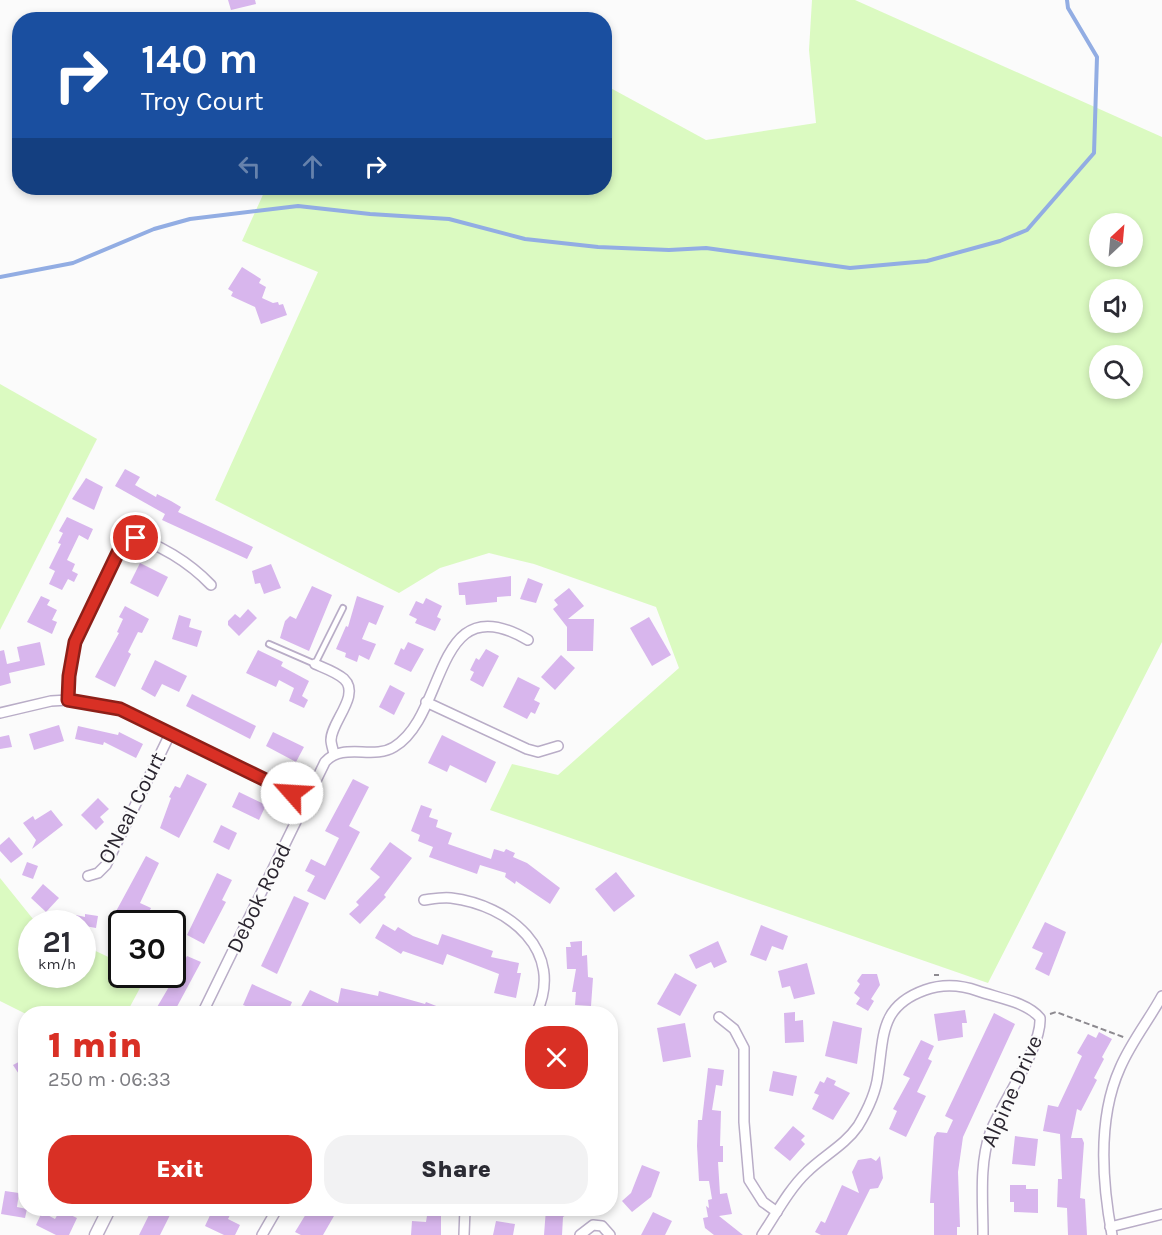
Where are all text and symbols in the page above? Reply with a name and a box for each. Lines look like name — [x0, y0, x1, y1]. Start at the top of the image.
text: 140 m — [141, 34, 258, 84]
icon: right — [42, 36, 120, 114]
text: Troy Court — [141, 85, 264, 117]
icon: left — [233, 150, 266, 183]
icon: ahead — [296, 150, 329, 183]
icon: right — [359, 150, 392, 183]
north arrow — [1089, 213, 1143, 267]
map controls — [1089, 213, 1143, 399]
button: sound — [1089, 279, 1143, 333]
button: search — [1089, 345, 1143, 399]
pin — [110, 512, 161, 563]
icon: arrive — [119, 521, 152, 554]
street label: O'Neal Court — [93, 748, 171, 868]
position arrow — [260, 761, 324, 825]
street label: Debok Road — [221, 839, 297, 957]
speed limit sign: 30 — [108, 910, 186, 988]
text: 21 — [43, 924, 71, 960]
text: km/h — [38, 955, 76, 973]
text: 1 min — [48, 1024, 142, 1066]
button: close — [525, 1026, 588, 1089]
street label: Alpine Drive — [976, 1031, 1048, 1151]
text: 250 m · 06:33 — [48, 1068, 171, 1091]
button: Exit — [48, 1135, 312, 1204]
button: Share — [324, 1135, 588, 1204]

